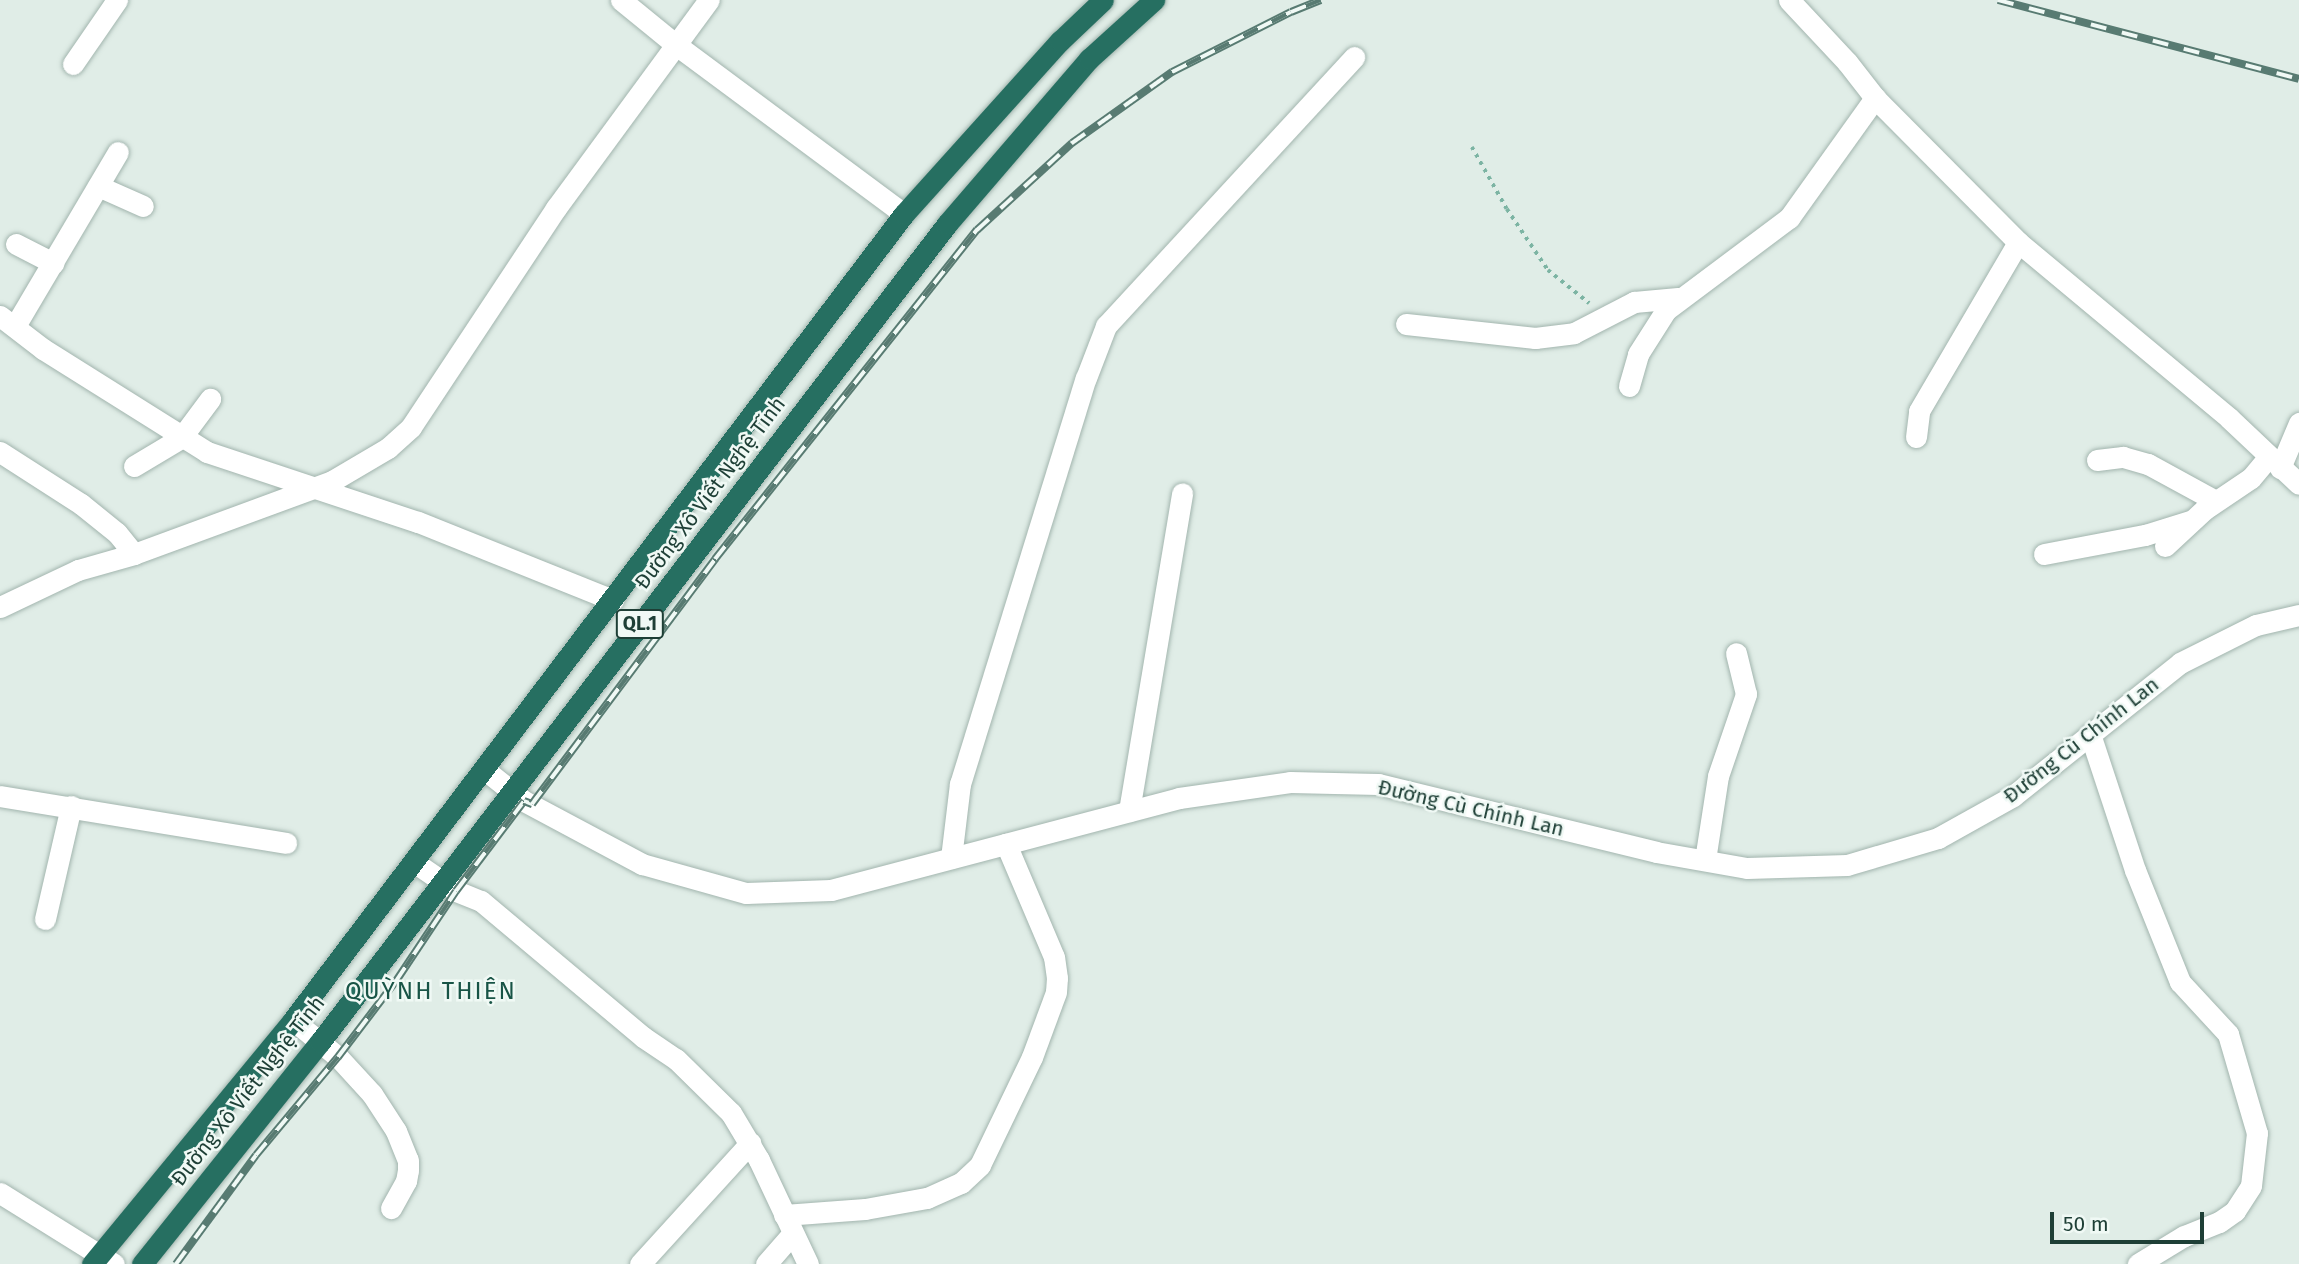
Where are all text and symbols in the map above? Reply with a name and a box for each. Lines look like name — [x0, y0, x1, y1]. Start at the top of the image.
street label: Đường Xô Viết Nghệ Tĩnh — [629, 392, 791, 594]
road number: QL.1 — [616, 608, 664, 639]
street label: Đường Cù Chính Lan — [1998, 671, 2164, 809]
street label: Đường Cù Chính Lan — [1375, 774, 1567, 842]
district label: QUỲNH THIỆN — [346, 978, 516, 1006]
street label: Đường Xô Viết Nghệ Tĩnh — [166, 991, 330, 1191]
scale bar — [2054, 1198, 2208, 1242]
text: 50 m — [2063, 1211, 2109, 1237]

